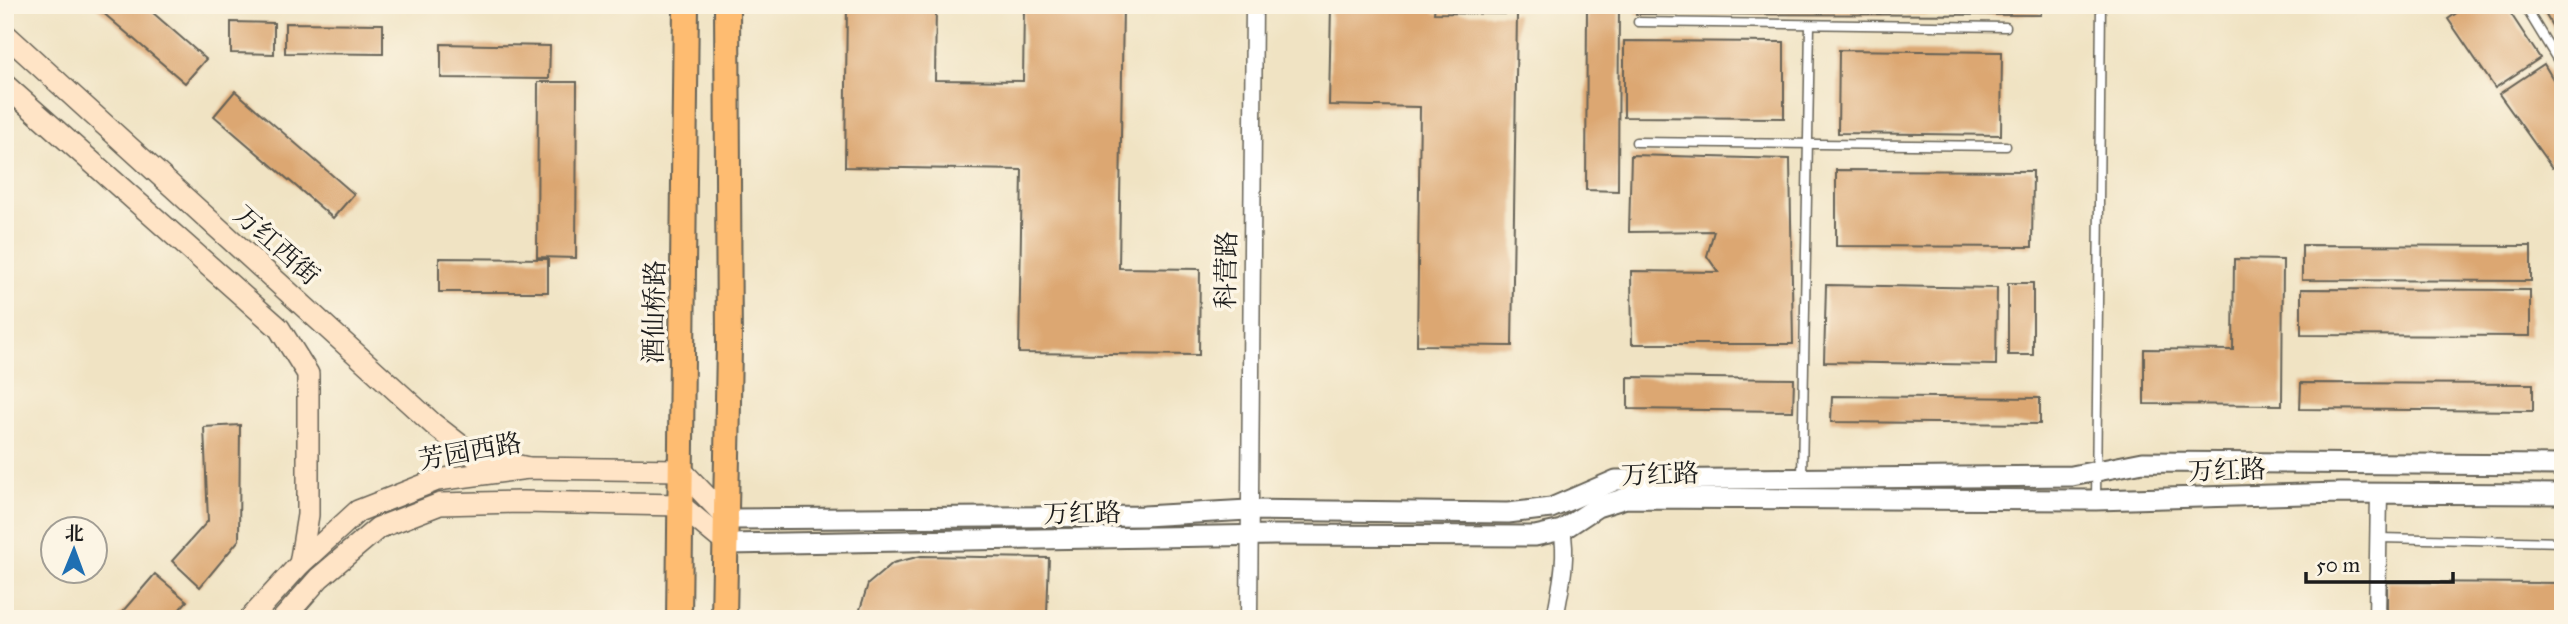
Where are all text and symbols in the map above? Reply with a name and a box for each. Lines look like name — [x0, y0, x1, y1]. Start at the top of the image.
street label: 万红西街 — [228, 198, 326, 292]
street label: 科营路 — [1209, 231, 1243, 309]
street label: 酒仙桥路 — [637, 260, 671, 364]
street label: 芳园西路 — [416, 426, 524, 476]
street label: 万红路 — [2187, 453, 2267, 487]
street label: 万红路 — [1620, 457, 1700, 491]
street label: 万红路 — [1043, 496, 1121, 530]
north arrow — [38, 516, 108, 586]
text: 北 — [65, 522, 84, 545]
scale bar — [2306, 540, 2452, 584]
text: 50 m — [2316, 552, 2361, 578]

